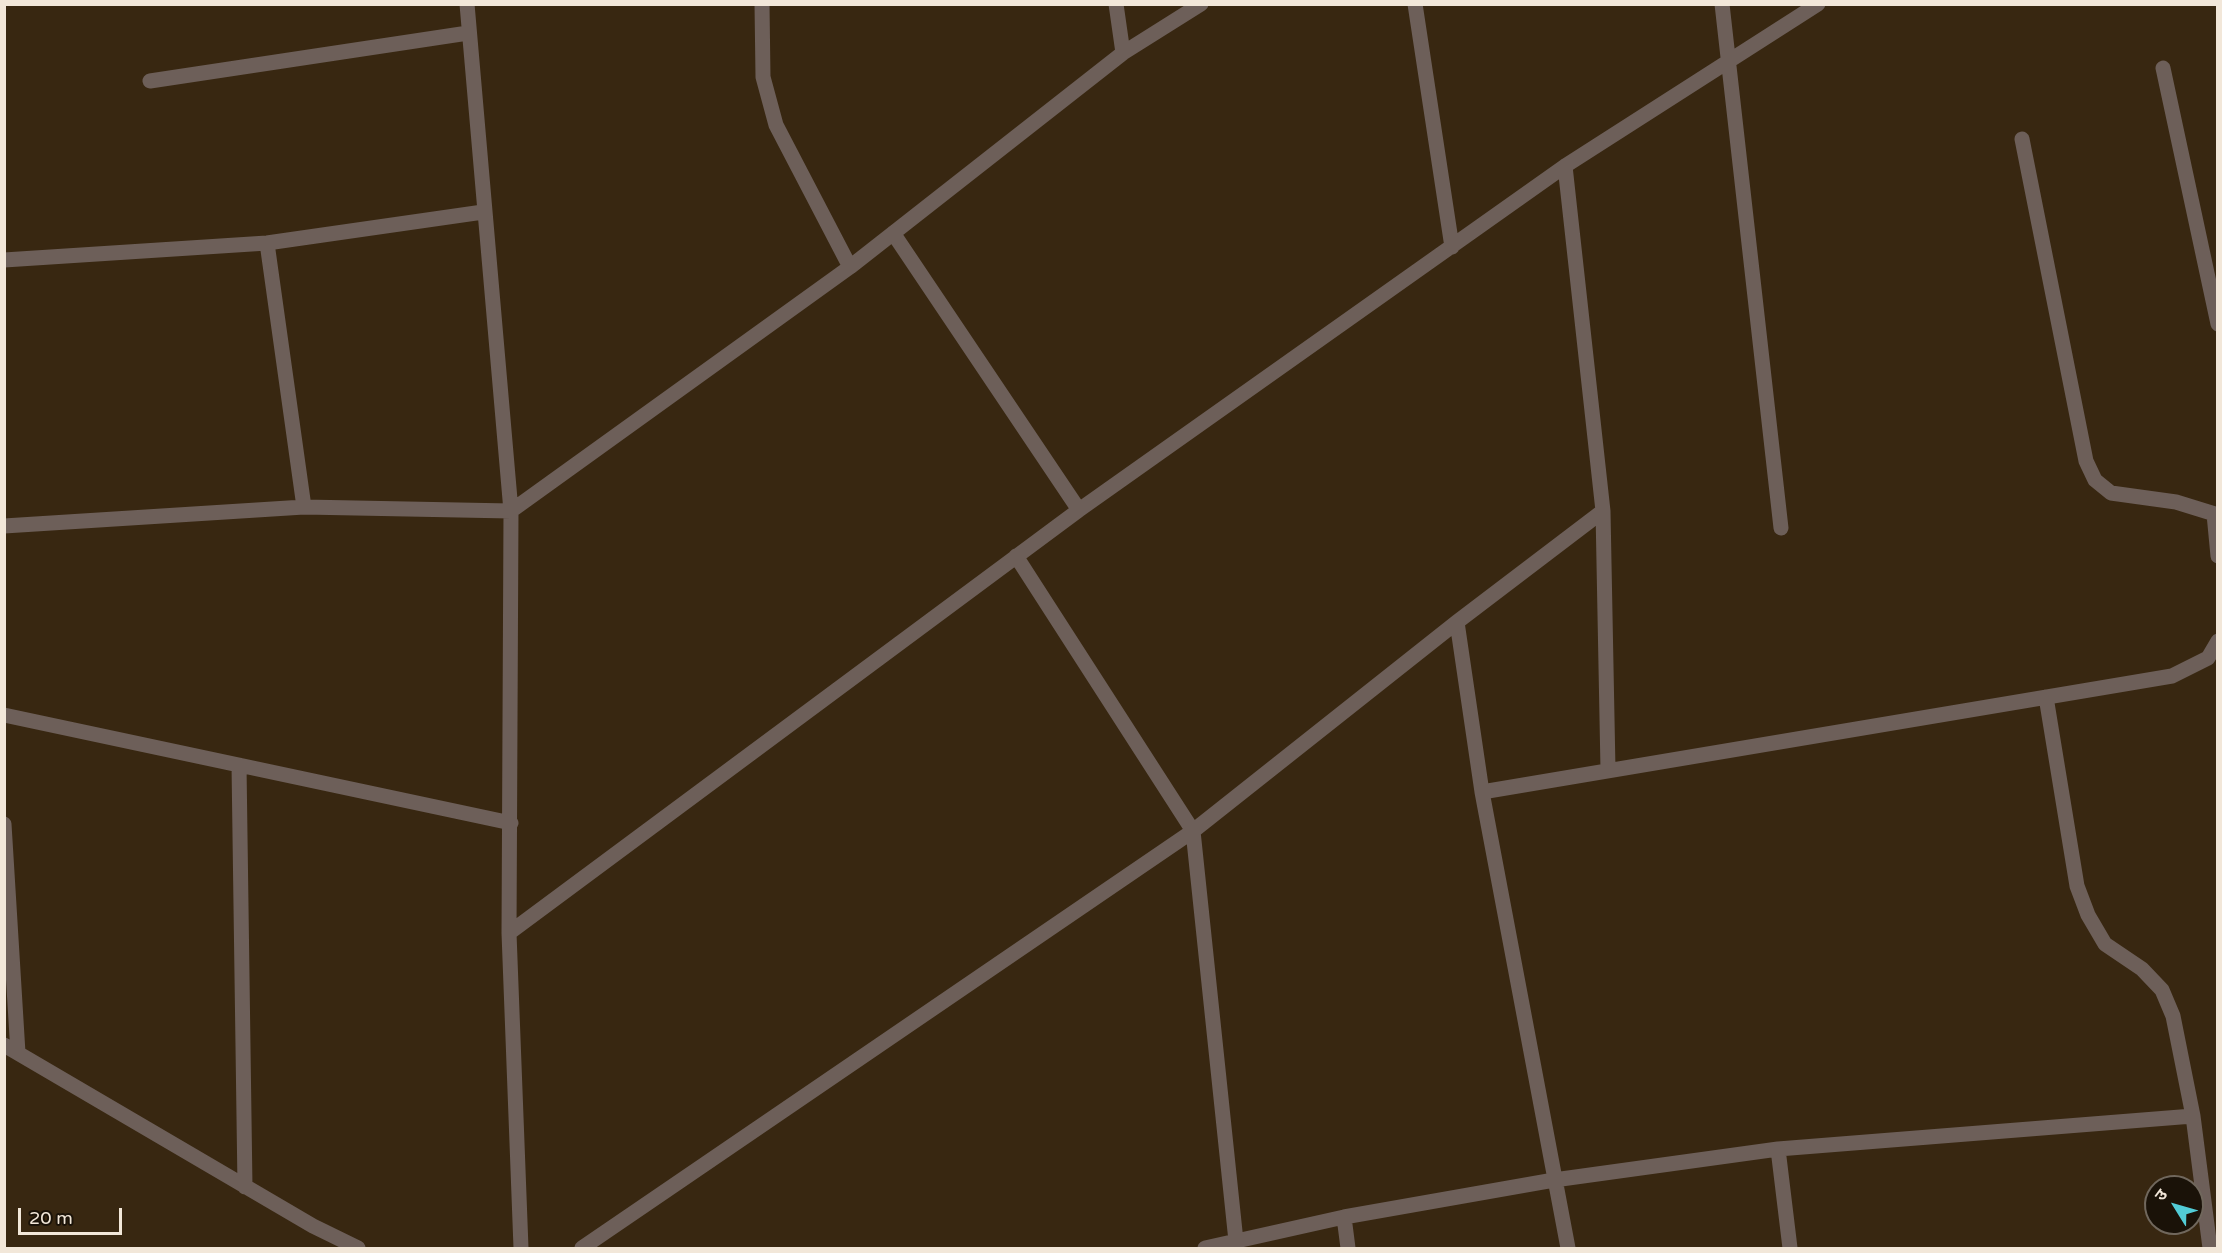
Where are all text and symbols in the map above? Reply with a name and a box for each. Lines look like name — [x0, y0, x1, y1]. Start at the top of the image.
north arrow — [2144, 1175, 2204, 1235]
text: उ — [2150, 1186, 2172, 1205]
scale bar — [21, 1196, 124, 1234]
text: 20 m — [29, 1207, 73, 1229]

